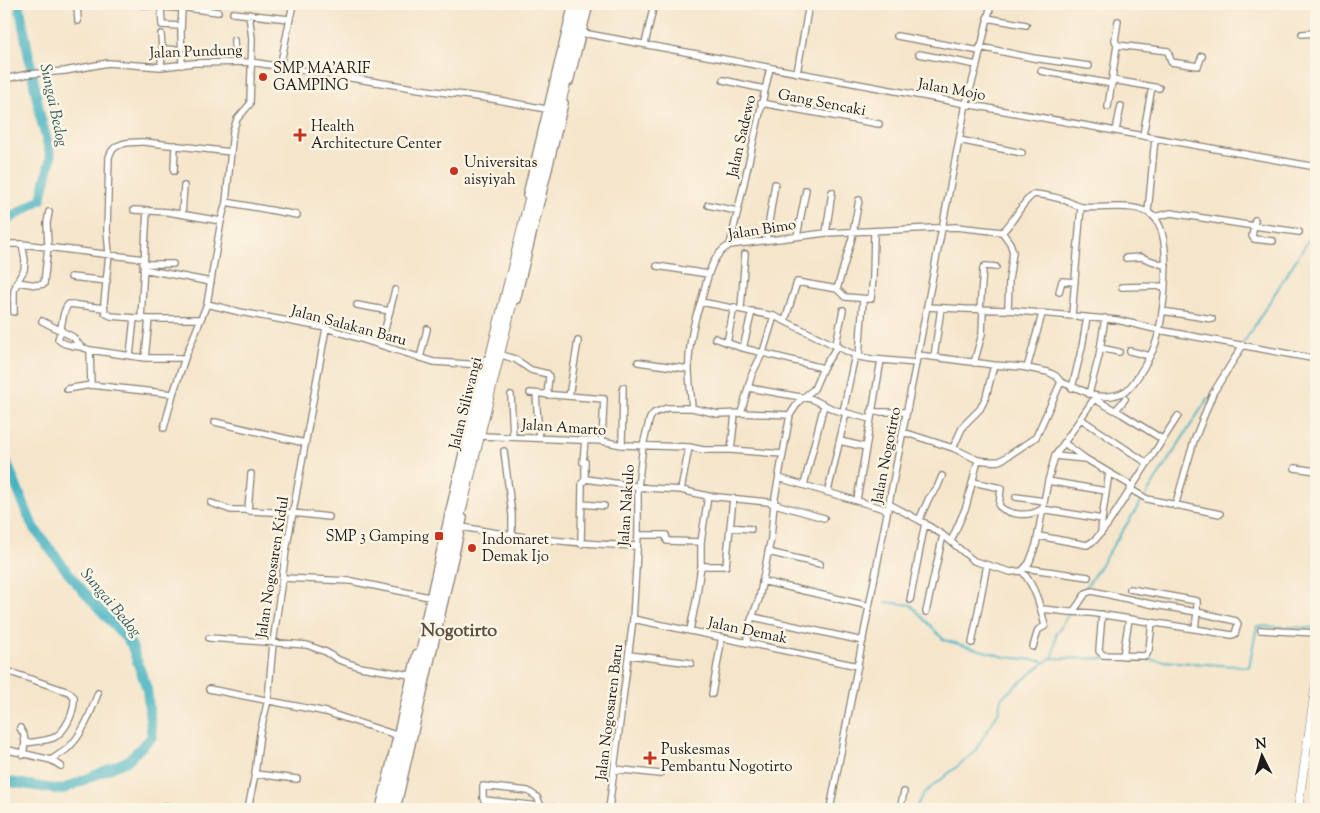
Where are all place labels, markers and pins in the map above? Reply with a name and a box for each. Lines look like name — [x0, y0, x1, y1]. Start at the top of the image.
place label: SMP MA'ARIF GAMPING — [273, 59, 371, 97]
marker: SMP MA'ARIF GAMPING — [257, 71, 269, 83]
place label: Health Architecture Center — [311, 117, 442, 155]
marker: Health Architecture Center — [293, 128, 307, 142]
place label: Universitas aisyiyah — [464, 153, 537, 191]
marker: Universitas aisyiyah — [448, 165, 460, 177]
place label: SMP 3 Gamping — [326, 527, 429, 548]
marker: SMP 3 Gamping — [433, 530, 445, 542]
place label: Indomaret Demak Ijo — [482, 530, 549, 568]
marker: Indomaret Demak Ijo — [466, 542, 478, 554]
place label: Puskesmas Pembantu Nogotirto — [661, 740, 792, 778]
marker: Puskesmas Pembantu Nogotirto — [643, 751, 657, 765]

